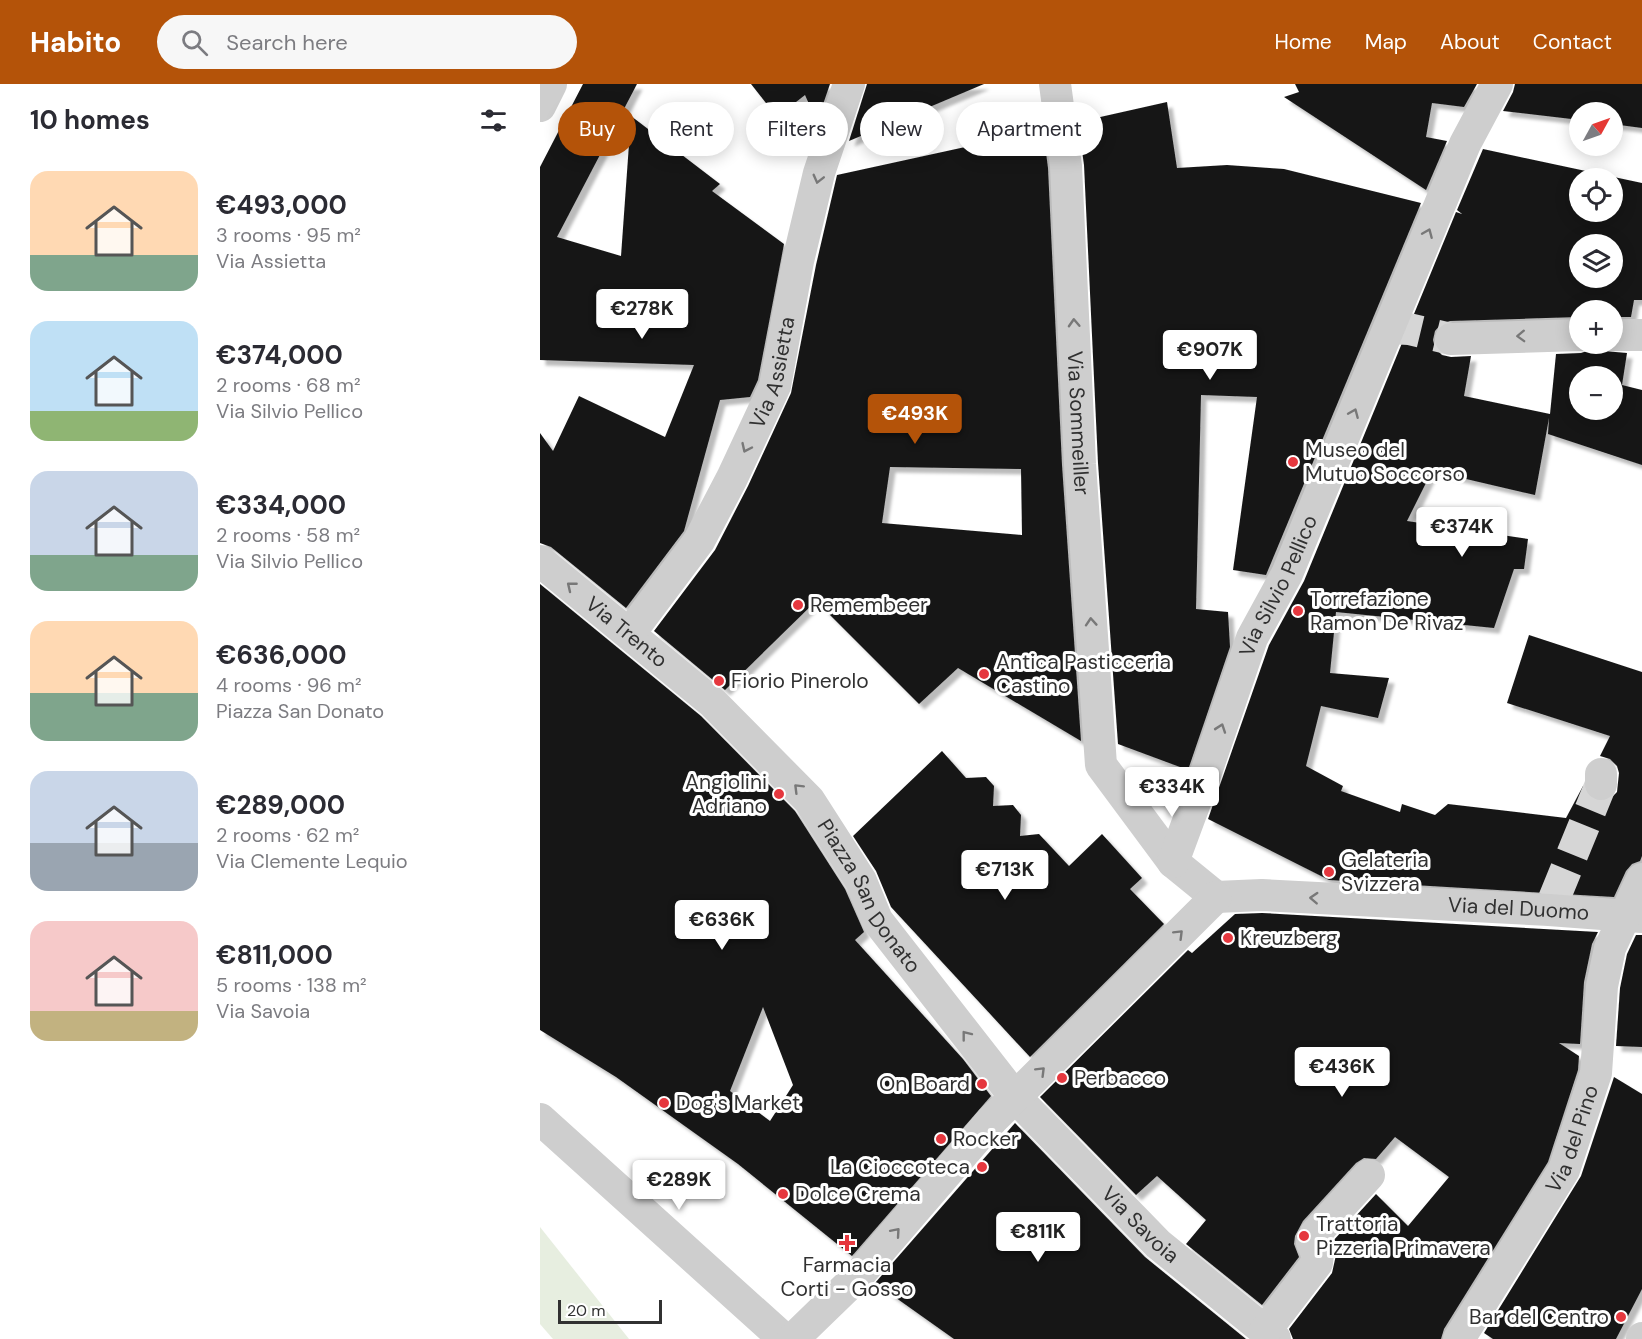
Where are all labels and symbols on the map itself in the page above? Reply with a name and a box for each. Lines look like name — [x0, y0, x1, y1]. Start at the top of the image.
north arrow — [1569, 102, 1623, 156]
one-way arrow — [812, 174, 825, 184]
one-way arrow — [1421, 228, 1433, 239]
pin: €278K — [600, 289, 684, 340]
street label: Via Assietta — [743, 314, 801, 433]
one-way arrow — [1067, 318, 1080, 327]
pin: €907K — [1168, 330, 1252, 381]
one-way arrow — [1517, 330, 1526, 343]
street label: Via Sommeiller — [1061, 350, 1096, 496]
pin: €493K — [873, 394, 957, 445]
one-way arrow — [1347, 408, 1359, 419]
place label: Museo del Mutuo Soccorso — [1305, 436, 1465, 488]
one-way arrow — [742, 441, 754, 452]
marker: Museo del Mutuo Soccorso — [1286, 455, 1300, 469]
pin: €374K — [1420, 507, 1504, 558]
street label: Via Silvio Pellico — [1233, 511, 1324, 660]
one-way arrow — [567, 582, 578, 593]
place label: Torrefazione Ramon De Rivaz — [1310, 585, 1463, 637]
street label: Via Trento — [580, 590, 674, 674]
place label: Remembeer — [810, 591, 928, 619]
marker: Remembeer — [791, 598, 805, 612]
marker: Torrefazione Ramon De Rivaz — [1291, 604, 1305, 618]
one-way arrow — [1085, 618, 1098, 627]
place label: Antica Pasticceria Castino — [996, 648, 1171, 700]
place label: Fiorio Pinerolo — [731, 667, 869, 695]
marker: Antica Pasticceria Castino — [977, 667, 991, 681]
marker: Fiorio Pinerolo — [712, 674, 726, 688]
one-way arrow — [1214, 723, 1227, 734]
pin: €334K — [1130, 767, 1214, 818]
place label: Angiolini Adriano — [685, 768, 767, 820]
one-way arrow — [794, 785, 805, 796]
marker: Angiolini Adriano — [772, 787, 786, 801]
street label: Piazza San Donato — [811, 814, 927, 979]
place label: Gelateria Svizzera — [1341, 846, 1429, 898]
pin: €713K — [963, 850, 1047, 901]
marker: Gelateria Svizzera — [1322, 865, 1336, 879]
one-way arrow — [1310, 891, 1319, 904]
street label: Via del Duomo — [1447, 891, 1590, 927]
pin: €636K — [680, 900, 764, 951]
place label: Kreuzberg — [1240, 924, 1338, 952]
one-way arrow — [1172, 930, 1183, 940]
marker: Kreuzberg — [1221, 931, 1235, 945]
one-way arrow — [962, 1030, 973, 1041]
pin: €436K — [1300, 1047, 1384, 1098]
place label: Perbacco — [1074, 1064, 1166, 1092]
one-way arrow — [1033, 1068, 1044, 1079]
place label: On Board — [879, 1070, 970, 1098]
marker: Perbacco — [1055, 1071, 1069, 1085]
marker: On Board — [975, 1077, 989, 1091]
street label: Via del Pino — [1539, 1081, 1605, 1198]
place label: Dog's Market — [676, 1089, 800, 1117]
marker: Dog's Market — [657, 1096, 671, 1110]
place label: Rocker — [953, 1125, 1019, 1153]
marker: Rocker — [934, 1132, 948, 1146]
place label: La Cioccoteca — [830, 1153, 970, 1181]
pin: €289K — [637, 1160, 721, 1211]
marker: La Cioccoteca — [975, 1160, 989, 1174]
place label: Dolce Crema — [795, 1180, 921, 1208]
street label: Via Savoia — [1095, 1180, 1185, 1269]
marker: Dolce Crema — [776, 1187, 790, 1201]
place label: Trattoria Pizzeria Primavera — [1316, 1210, 1491, 1262]
pin: €811K — [996, 1212, 1080, 1263]
one-way arrow — [889, 1228, 900, 1239]
marker: Trattoria Pizzeria Primavera — [1297, 1229, 1311, 1243]
marker: Farmacia Corti - Gosso — [840, 1236, 854, 1250]
place label: Farmacia Corti - Gosso — [781, 1251, 914, 1303]
scale bar — [558, 1297, 662, 1324]
place label: Bar del Centro — [1469, 1303, 1609, 1331]
marker: Bar del Centro — [1614, 1310, 1628, 1324]

